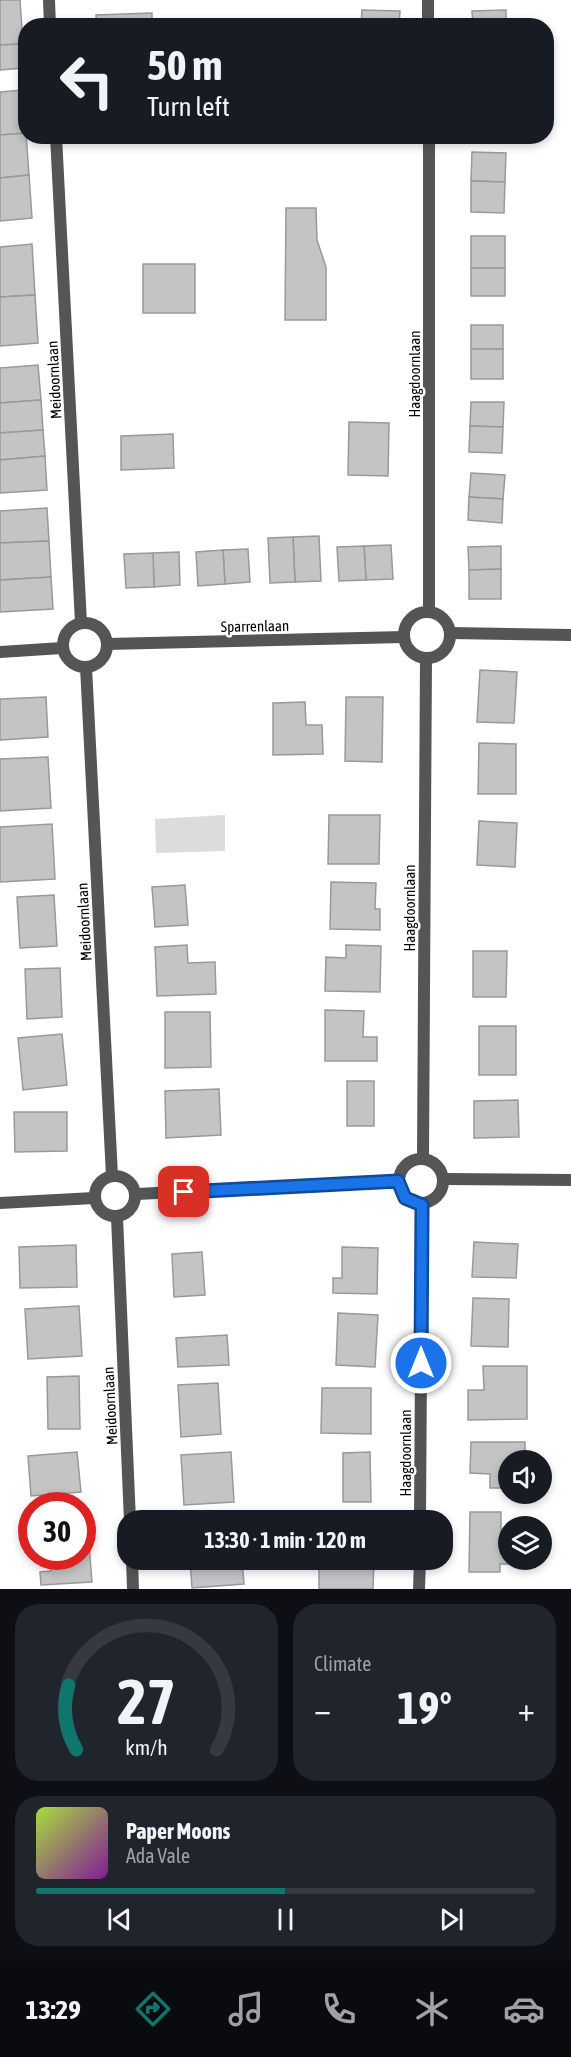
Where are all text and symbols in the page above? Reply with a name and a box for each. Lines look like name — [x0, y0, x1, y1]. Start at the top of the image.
text: 50 m — [147, 41, 222, 89]
icon: left — [48, 42, 126, 120]
text: Turn left — [147, 91, 230, 122]
street label: Haagdoornlaan — [406, 331, 423, 417]
street label: Meidoornlaan — [43, 340, 65, 420]
street label: Sparrenlaan — [221, 617, 289, 635]
street label: Haagdoornlaan — [401, 865, 418, 951]
street label: Meidoornlaan — [73, 882, 95, 962]
pin — [158, 1166, 209, 1217]
icon: arrive — [167, 1175, 200, 1208]
position arrow — [389, 1331, 453, 1395]
street label: Meidoornlaan — [99, 1366, 121, 1446]
street label: Haagdoornlaan — [397, 1410, 414, 1496]
map controls — [498, 1450, 552, 1570]
button: sound — [498, 1450, 552, 1504]
speed limit sign: 30 — [18, 1492, 96, 1570]
button: layers — [498, 1516, 552, 1570]
text: 13:30 · 1 min · 120 m — [204, 1527, 366, 1553]
text: Climate — [314, 1652, 371, 1675]
text: 27 — [117, 1666, 176, 1737]
text: 19° — [397, 1682, 452, 1734]
text: − — [314, 1690, 331, 1728]
text: + — [518, 1690, 535, 1728]
text: km/h — [125, 1735, 168, 1760]
text: Paper Moons — [126, 1818, 230, 1844]
text: Ada Vale — [126, 1844, 190, 1867]
icon: previous — [103, 1903, 136, 1936]
icon: pause — [269, 1903, 302, 1936]
icon: next — [435, 1903, 468, 1936]
icon: directions — [132, 1988, 174, 2030]
icon: music — [225, 1988, 267, 2030]
icon: phone — [318, 1988, 360, 2030]
icon: climate — [411, 1988, 453, 2030]
icon: car — [503, 1988, 545, 2030]
text: 13:29 — [25, 1994, 81, 2025]

